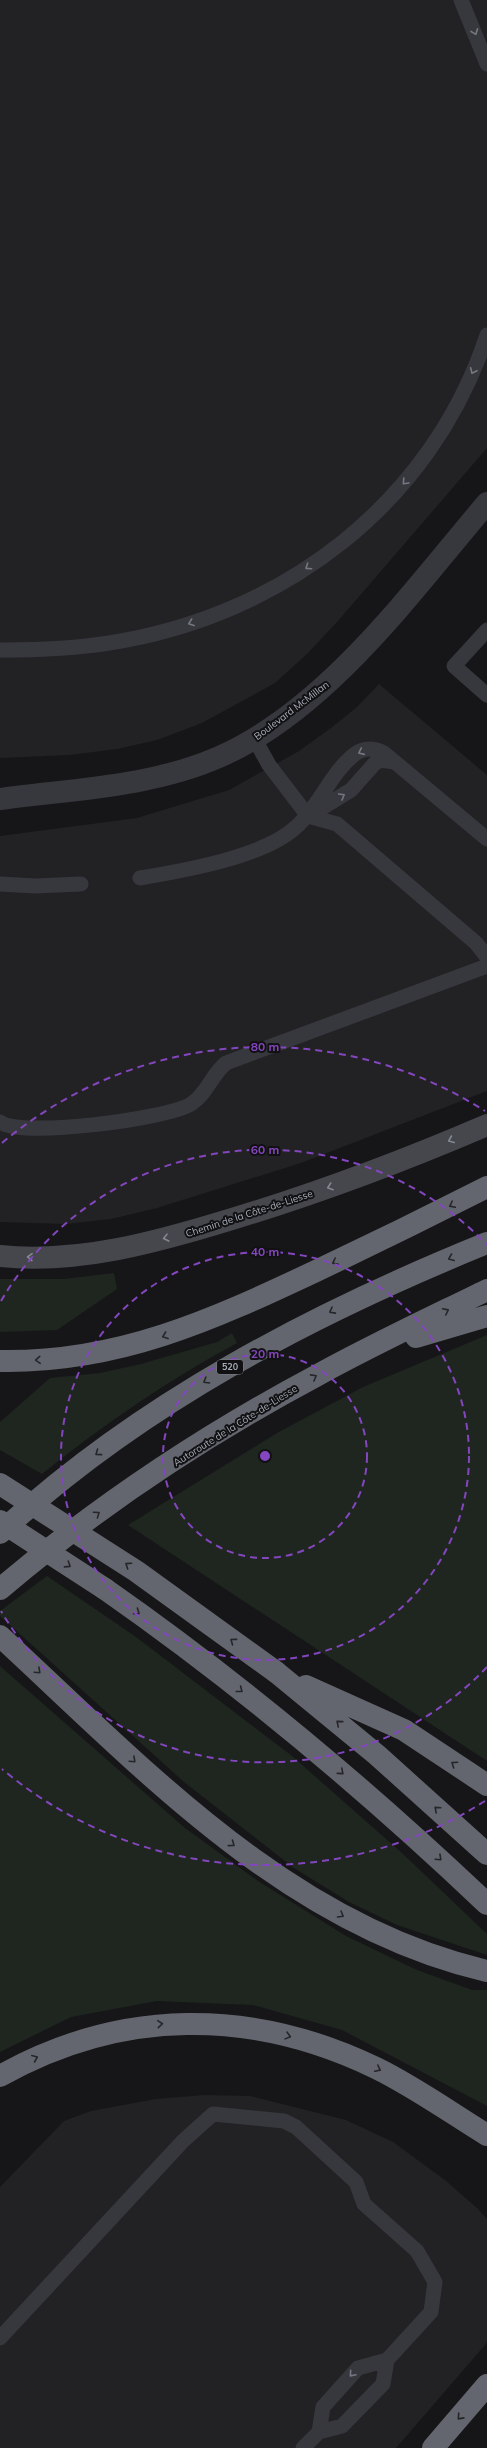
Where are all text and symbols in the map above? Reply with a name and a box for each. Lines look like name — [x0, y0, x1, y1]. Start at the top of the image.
one-way arrow — [471, 28, 479, 35]
one-way arrow — [470, 367, 478, 375]
one-way arrow — [402, 477, 410, 485]
one-way arrow — [305, 563, 312, 570]
one-way arrow — [188, 618, 195, 627]
street label: Boulevard McMillan — [251, 678, 331, 743]
one-way arrow — [357, 747, 365, 755]
one-way arrow — [338, 793, 345, 800]
text: 80 m — [251, 1039, 279, 1054]
one-way arrow — [448, 1136, 455, 1144]
text: 60 m — [251, 1142, 279, 1157]
one-way arrow — [326, 1182, 333, 1191]
street label: Chemin de la Côte-de-Liesse — [184, 1187, 314, 1240]
one-way arrow — [449, 1200, 456, 1207]
one-way arrow — [162, 1234, 169, 1242]
text: 40 m — [251, 1244, 279, 1259]
one-way arrow — [27, 1253, 33, 1261]
one-way arrow — [447, 1253, 455, 1261]
one-way arrow — [332, 1257, 340, 1265]
one-way arrow — [329, 1307, 337, 1314]
one-way arrow — [441, 1308, 449, 1315]
one-way arrow — [162, 1331, 169, 1340]
text: 20 m — [251, 1346, 279, 1361]
one-way arrow — [35, 1355, 41, 1364]
road number: 520 — [217, 1360, 243, 1374]
one-way arrow — [310, 1374, 317, 1382]
one-way arrow — [203, 1377, 210, 1384]
street label: Autoroute de la Côte-de-Liesse — [171, 1382, 300, 1469]
one-way arrow — [95, 1448, 102, 1456]
centre of rings — [258, 1449, 272, 1463]
one-way arrow — [93, 1512, 100, 1519]
one-way arrow — [64, 1560, 71, 1568]
one-way arrow — [125, 1563, 132, 1570]
one-way arrow — [132, 1607, 139, 1614]
one-way arrow — [230, 1639, 237, 1646]
one-way arrow — [33, 1667, 41, 1674]
one-way arrow — [236, 1685, 243, 1692]
one-way arrow — [337, 1721, 344, 1728]
one-way arrow — [129, 1755, 136, 1762]
one-way arrow — [452, 1762, 459, 1769]
one-way arrow — [337, 1767, 344, 1774]
one-way arrow — [435, 1807, 442, 1814]
one-way arrow — [228, 1839, 235, 1846]
one-way arrow — [434, 1853, 441, 1860]
one-way arrow — [337, 1911, 344, 1918]
one-way arrow — [157, 2020, 163, 2029]
one-way arrow — [285, 2031, 292, 2040]
one-way arrow — [30, 2055, 38, 2063]
one-way arrow — [373, 2064, 381, 2072]
one-way arrow — [350, 2369, 357, 2377]
one-way arrow — [458, 2412, 465, 2420]

